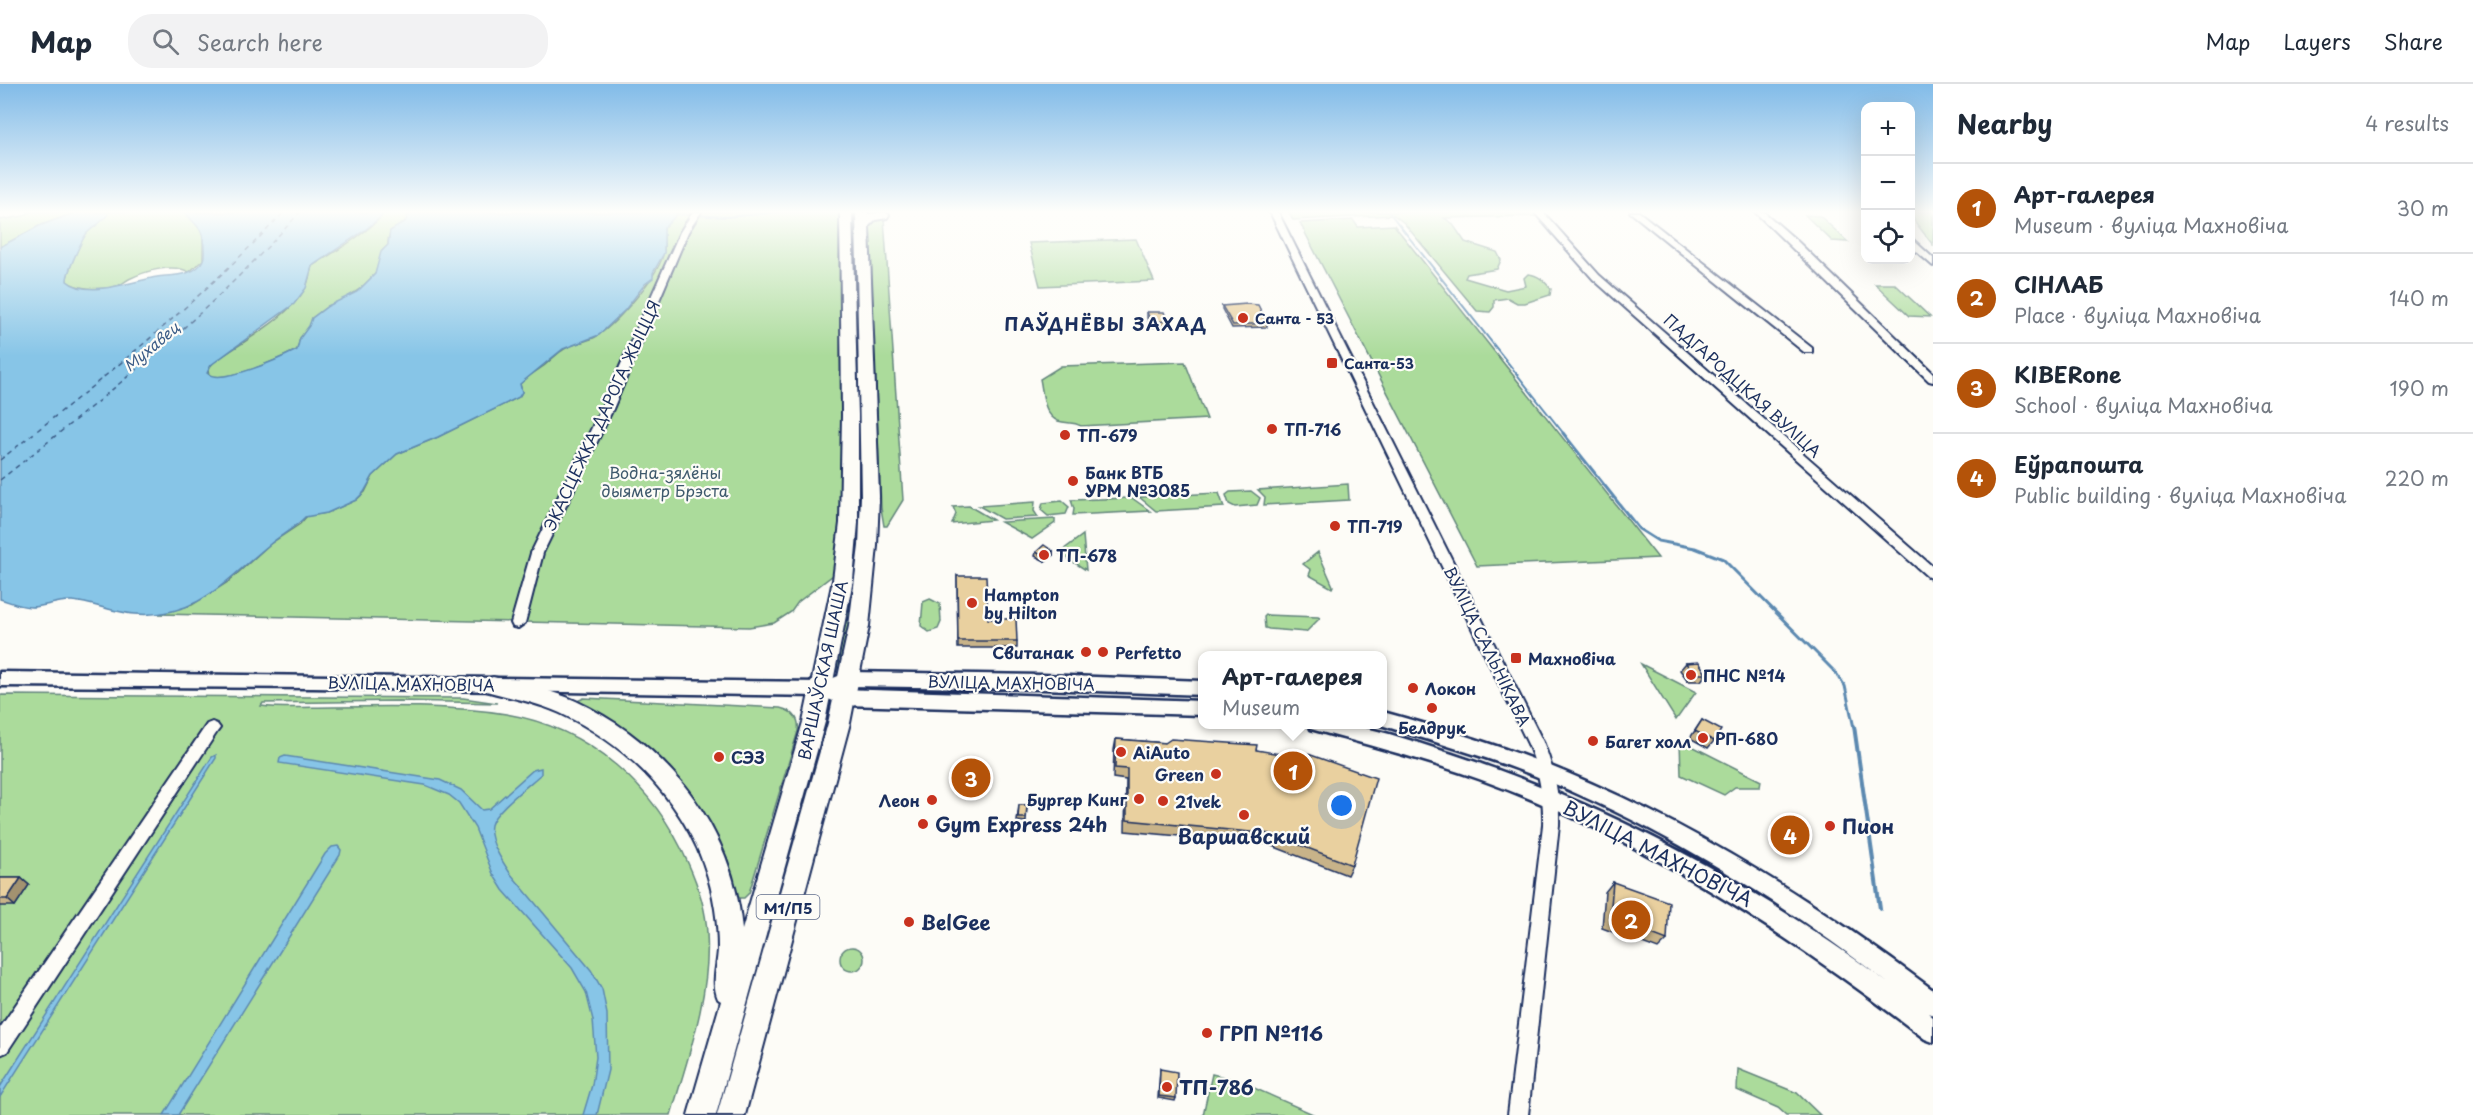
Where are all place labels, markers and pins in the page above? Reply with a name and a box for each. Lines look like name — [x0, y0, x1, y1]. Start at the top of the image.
place label: Санта - 53 — [1255, 308, 1334, 329]
marker: Санта - 53 — [1236, 311, 1250, 325]
place label: Санта-53 — [1344, 353, 1414, 374]
marker: Санта-53 — [1325, 356, 1339, 370]
place label: ТП-716 — [1284, 417, 1341, 441]
marker: ТП-716 — [1265, 422, 1279, 436]
place label: ТП-679 — [1077, 423, 1138, 447]
marker: ТП-679 — [1058, 428, 1072, 442]
place label: Банк ВТБ УРМ №3085 — [1085, 460, 1190, 502]
marker: Банк ВТБ УРМ №3085 — [1066, 474, 1080, 488]
place label: ТП-719 — [1347, 514, 1403, 538]
marker: ТП-719 — [1328, 519, 1342, 533]
place label: ТП-678 — [1056, 543, 1117, 567]
marker: ТП-678 — [1037, 548, 1051, 562]
place label: Hampton by Hilton — [984, 582, 1059, 624]
marker: Hampton by Hilton — [965, 596, 979, 610]
place label: Свитанак — [992, 640, 1075, 664]
place label: Perfetto — [1115, 640, 1182, 664]
marker: Свитанак — [1079, 645, 1093, 659]
marker: Perfetto — [1096, 645, 1110, 659]
place label: Махновіча — [1528, 646, 1616, 670]
marker: Махновіча — [1509, 651, 1523, 665]
place label: ПНС №14 — [1703, 663, 1785, 687]
marker: ПНС №14 — [1684, 668, 1698, 682]
place label: Локон — [1425, 676, 1476, 700]
marker: Локон — [1406, 681, 1420, 695]
marker: Белдрук — [1425, 701, 1439, 715]
place label: Белдрук — [1398, 715, 1467, 739]
place label: РП-680 — [1715, 726, 1778, 750]
place label: Багет холл — [1605, 729, 1691, 753]
marker: РП-680 — [1696, 731, 1710, 745]
marker: Багет холл — [1586, 734, 1600, 748]
place label: AiAuto — [1133, 740, 1190, 764]
place label: СЭЗ — [731, 745, 765, 769]
marker: AiAuto — [1114, 745, 1128, 759]
pin: 1 — [1274, 748, 1312, 794]
marker: СЭЗ — [712, 750, 726, 764]
pin: 3 — [952, 756, 990, 800]
place label: Green — [1155, 762, 1204, 786]
marker: Green — [1209, 767, 1223, 781]
place label: Бургер Кинг — [1027, 787, 1128, 811]
place label: Леон — [879, 788, 920, 812]
place label: 21vek — [1175, 789, 1221, 813]
marker: Бургер Кинг — [1132, 792, 1146, 806]
marker: Леон — [925, 793, 939, 807]
marker: 21vek — [1156, 794, 1170, 808]
marker: Варшавский — [1237, 808, 1251, 822]
place label: Gym Express 24h — [935, 809, 1108, 839]
place label: Пион — [1842, 811, 1894, 841]
pin: 4 — [1770, 812, 1810, 858]
marker: Gym Express 24h — [916, 817, 930, 831]
marker: Пион — [1823, 819, 1837, 833]
place label: Варшавский — [1178, 821, 1310, 851]
pin: 2 — [1612, 898, 1650, 942]
place label: BelGee — [921, 907, 991, 937]
marker: BelGee — [902, 915, 916, 929]
place label: ГРП №116 — [1219, 1018, 1323, 1048]
marker: ГРП №116 — [1200, 1026, 1214, 1040]
place label: ТП-786 — [1179, 1072, 1254, 1102]
marker: ТП-786 — [1160, 1080, 1174, 1094]

